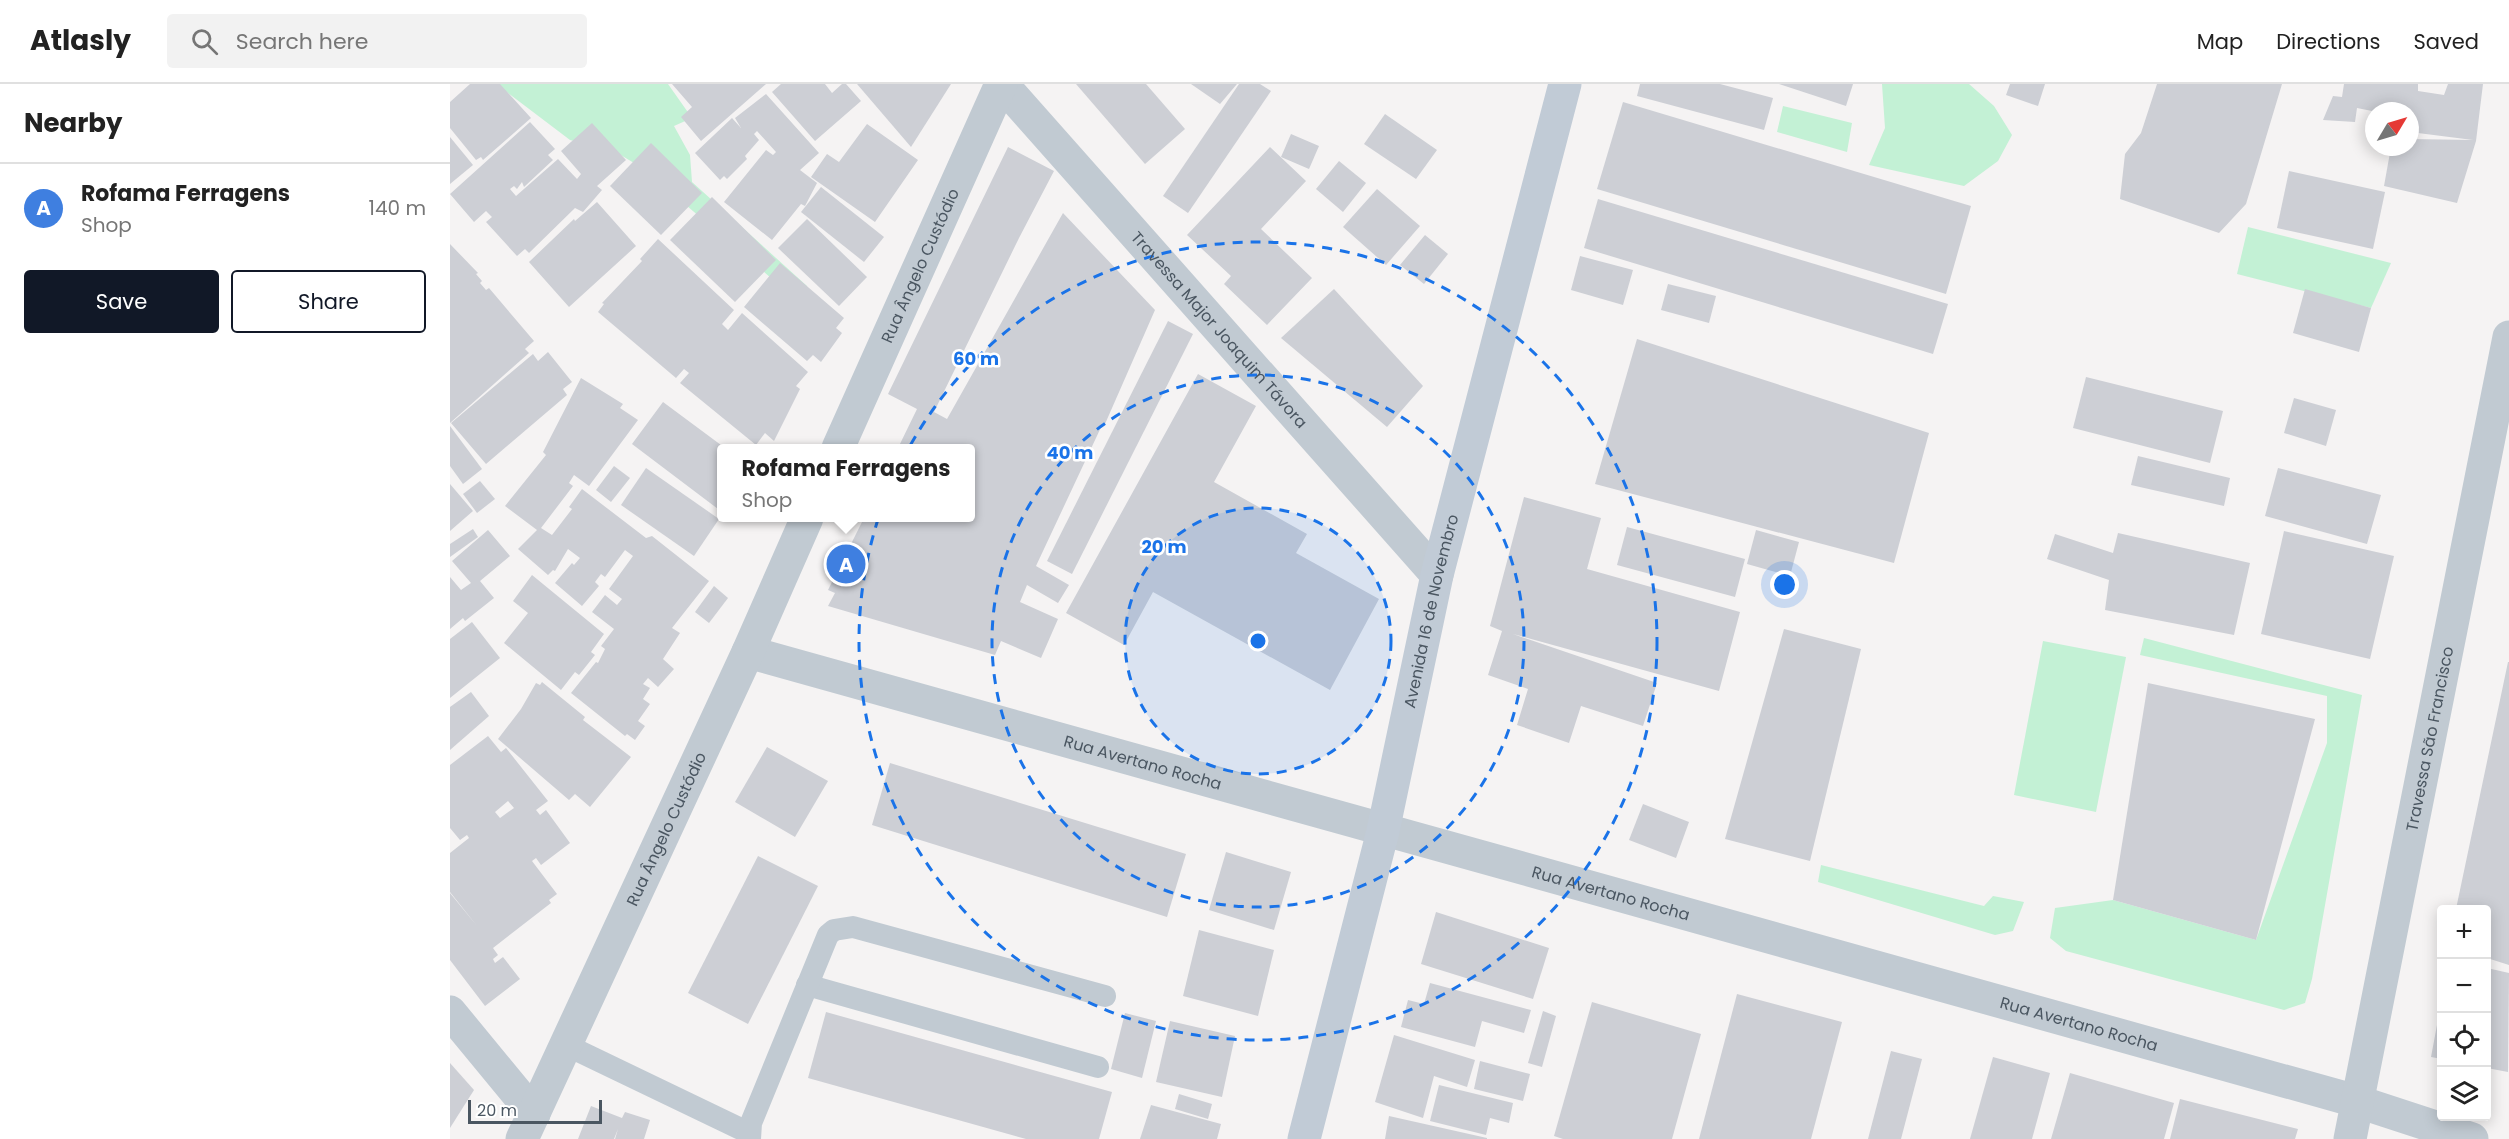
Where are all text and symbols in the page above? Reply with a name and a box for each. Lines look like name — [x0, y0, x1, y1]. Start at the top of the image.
search box — [167, 14, 587, 68]
text: Atlasly — [30, 21, 131, 60]
icon: search — [188, 25, 221, 58]
text: Search here — [236, 26, 368, 57]
text: Map — [2197, 27, 2243, 56]
text: Directions — [2276, 27, 2380, 56]
text: Saved — [2413, 27, 2479, 56]
north arrow — [2365, 102, 2419, 156]
text: Nearby — [24, 105, 122, 141]
text: Rofama Ferragens — [81, 178, 290, 209]
street label: Rua Ângelo Custódio — [875, 185, 965, 347]
text: A — [36, 194, 51, 222]
text: 140 m — [369, 194, 426, 222]
text: Shop — [81, 211, 132, 239]
street label: Travessa Major Joaquim Távora — [1126, 226, 1313, 433]
button: Save — [24, 270, 219, 333]
button: Share — [231, 270, 426, 333]
text: 60 m — [953, 346, 999, 371]
text: 40 m — [1047, 440, 1093, 465]
popup — [717, 444, 975, 522]
text: Rofama Ferragens — [741, 453, 951, 484]
text: Shop — [741, 486, 792, 514]
street label: Avenida 16 de Novembro — [1398, 512, 1464, 710]
text: 20 m — [1142, 534, 1186, 559]
pin: A — [826, 542, 866, 586]
your location — [1770, 570, 1799, 599]
centre of rings — [1248, 631, 1268, 651]
street label: Travessa São Francisco — [2400, 644, 2459, 833]
street label: Rua Avertano Rocha — [1061, 730, 1224, 796]
street label: Rua Ângelo Custódio — [621, 748, 712, 910]
street label: Rua Avertano Rocha — [1529, 860, 1692, 926]
map controls — [2437, 905, 2491, 1121]
button: + — [2437, 905, 2491, 959]
button: − — [2437, 959, 2491, 1013]
street label: Rua Avertano Rocha — [1997, 991, 2161, 1057]
button: locate — [2437, 1013, 2491, 1067]
button: layers — [2437, 1067, 2491, 1121]
scale bar — [468, 1097, 602, 1124]
text: 20 m — [477, 1099, 517, 1122]

